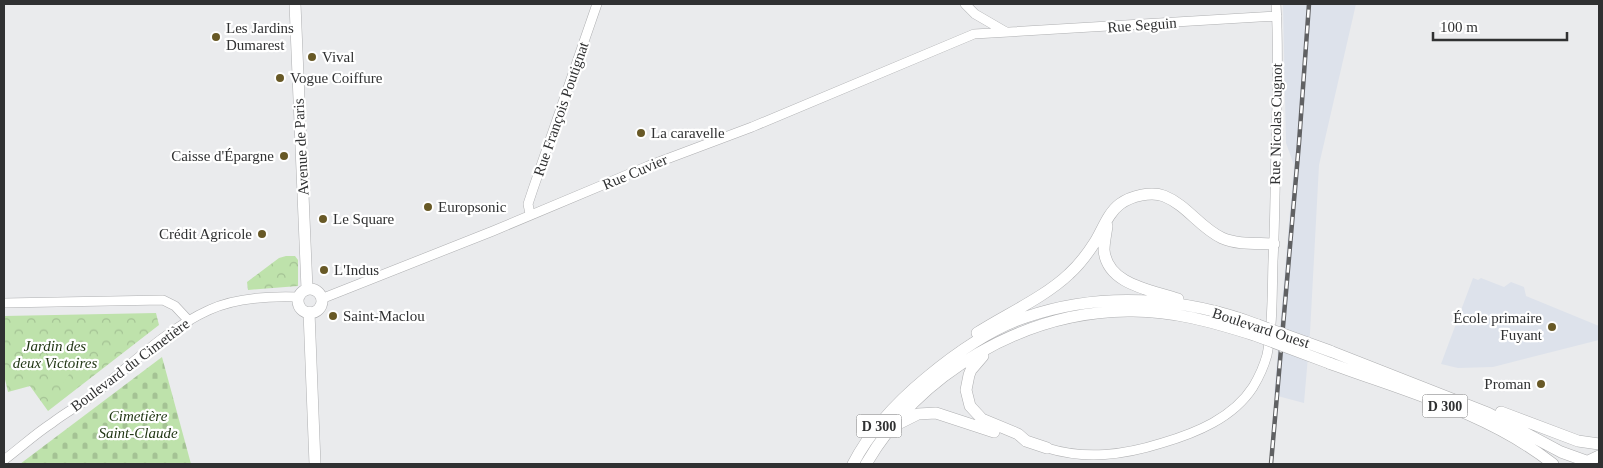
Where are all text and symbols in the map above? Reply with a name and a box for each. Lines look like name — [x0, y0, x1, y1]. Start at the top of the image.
scale bar — [1433, 10, 1567, 42]
street label: Rue Seguin — [1107, 15, 1178, 35]
text: 100 m — [1440, 19, 1478, 35]
place label: Les Jardins Dumarest — [226, 20, 294, 53]
marker: Les Jardins Dumarest — [210, 31, 222, 43]
street label: Rue François Poutignat — [531, 39, 592, 178]
place label: Vival — [322, 49, 354, 65]
marker: Vival — [306, 51, 318, 63]
street label: Rue Nicolas Cugnot — [1267, 62, 1285, 185]
place label: Vogue Coiffure — [290, 70, 383, 86]
marker: Vogue Coiffure — [274, 72, 286, 84]
street label: Avenue de Paris — [290, 98, 312, 196]
place label: La caravelle — [651, 125, 725, 141]
marker: La caravelle — [635, 127, 647, 139]
place label: Caisse d'Épargne — [171, 148, 274, 164]
marker: Caisse d'Épargne — [278, 150, 290, 162]
street label: Rue Cuvier — [600, 151, 670, 193]
place label: Europsonic — [438, 199, 507, 215]
marker: Europsonic — [422, 201, 434, 213]
place label: Le Square — [333, 211, 395, 227]
marker: Le Square — [317, 213, 329, 225]
place label: Crédit Agricole — [159, 226, 252, 242]
marker: Crédit Agricole — [256, 228, 268, 240]
place label: L'Indus — [334, 262, 379, 278]
marker: L'Indus — [318, 264, 330, 276]
street label: Boulevard Ouest — [1210, 305, 1312, 352]
place label: Saint-Maclou — [343, 308, 425, 324]
marker: Saint-Maclou — [327, 310, 339, 322]
place label: École primaire Fuyant — [1453, 310, 1543, 343]
street label: Boulevard du Cimetière — [68, 315, 193, 415]
marker: École primaire Fuyant — [1546, 321, 1558, 333]
park label: Jardin des deux Victoires — [13, 338, 97, 371]
place label: Proman — [1484, 376, 1531, 392]
marker: Proman — [1535, 378, 1547, 390]
road number: D 300 — [1422, 394, 1468, 418]
park label: Cimetière Saint-Claude — [98, 408, 178, 441]
road number: D 300 — [856, 414, 902, 438]

